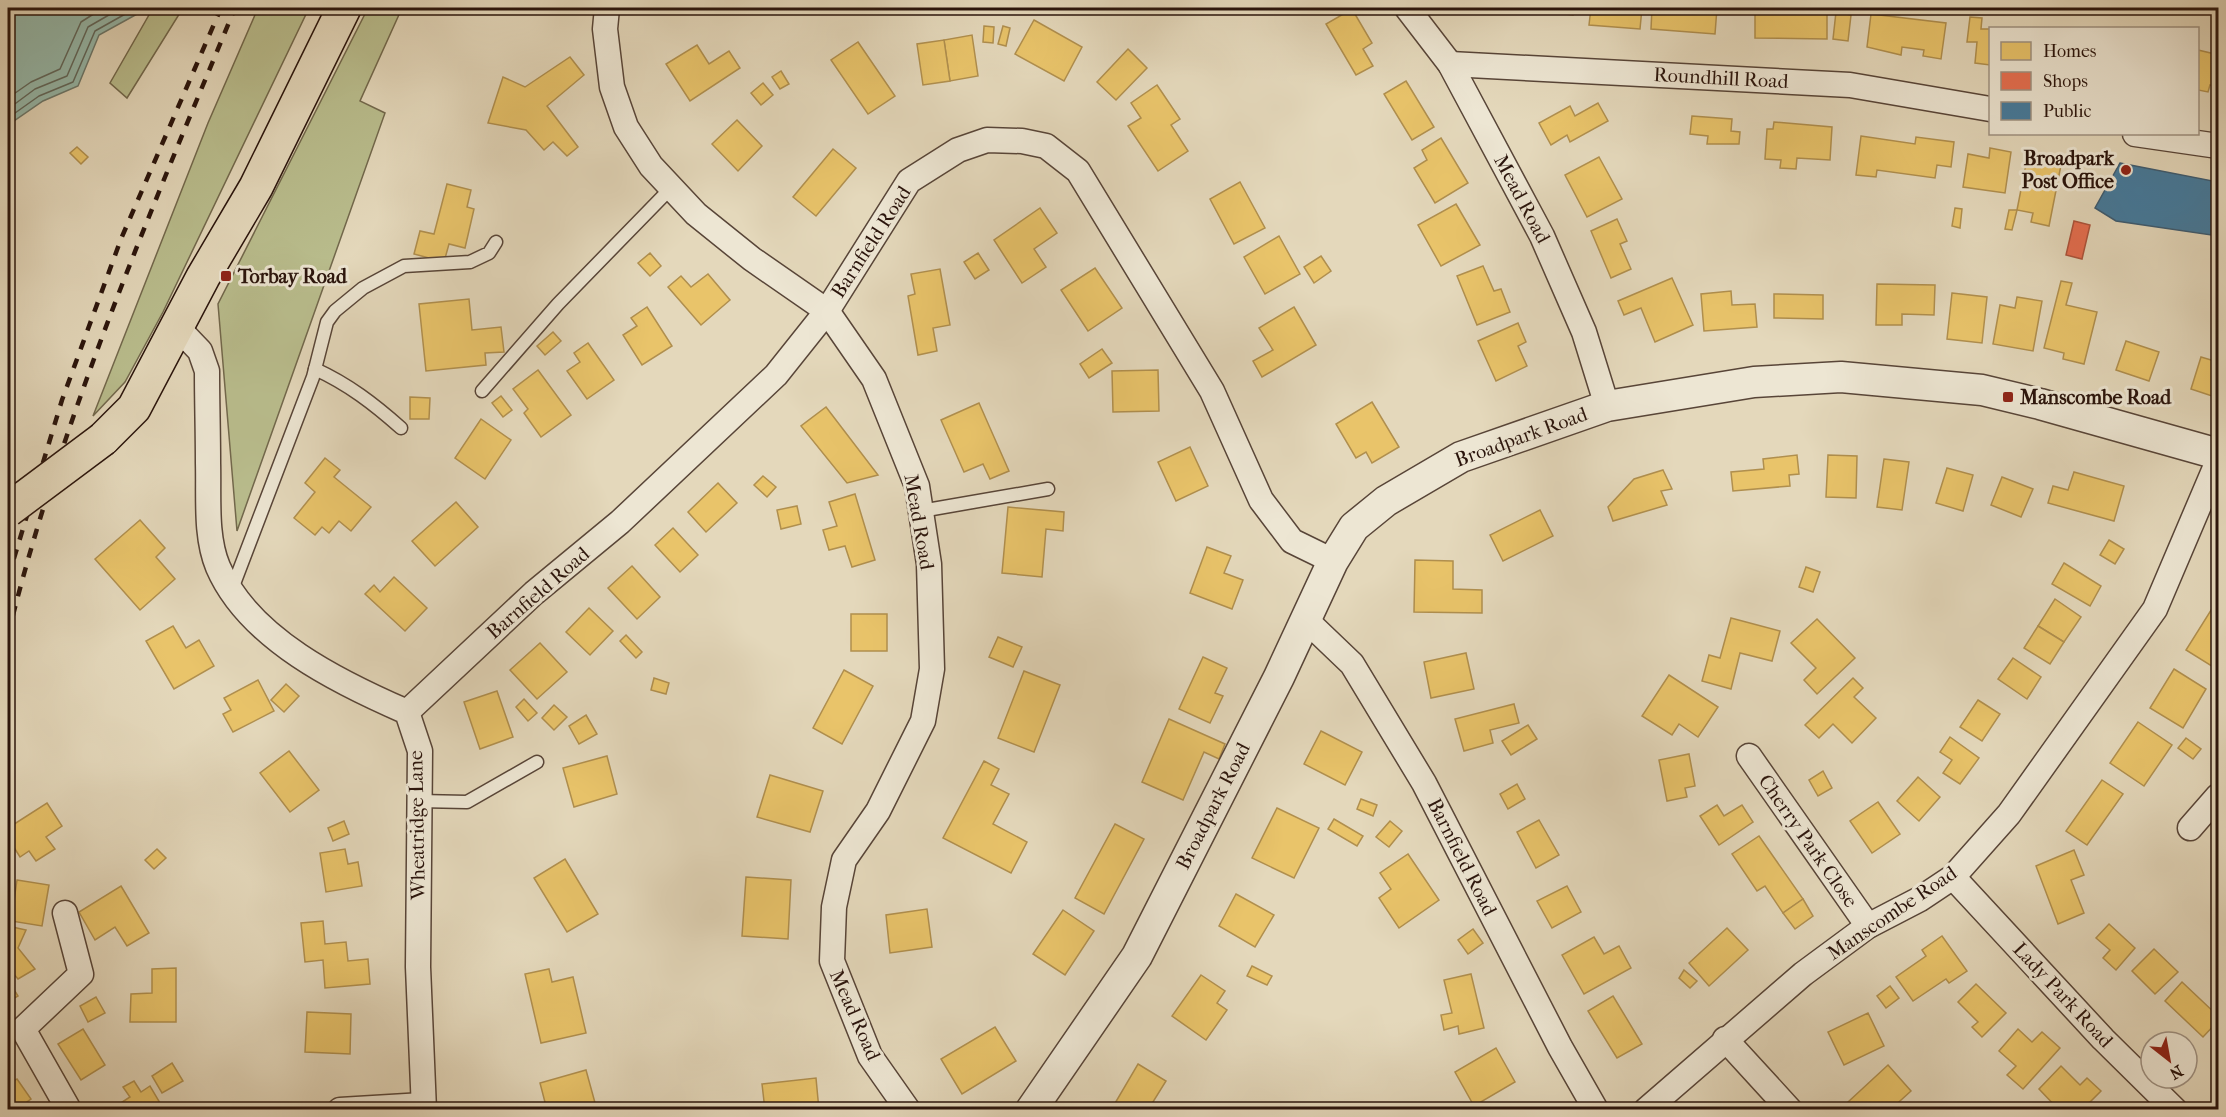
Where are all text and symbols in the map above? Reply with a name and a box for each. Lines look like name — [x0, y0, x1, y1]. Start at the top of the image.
legend — [1989, 27, 2199, 135]
text: Homes — [2043, 41, 2097, 62]
street label: Roundhill Road — [1653, 63, 1790, 93]
text: Shops — [2043, 71, 2088, 92]
text: Public — [2043, 101, 2091, 122]
place label: Broadpark Post Office — [2021, 147, 2115, 193]
street label: Mead Road — [1489, 151, 1555, 248]
marker: Broadpark Post Office — [2119, 163, 2133, 177]
street label: Barnfield Road — [826, 181, 916, 302]
place label: Torbay Road — [237, 265, 348, 288]
marker: Torbay Road — [219, 269, 233, 283]
place label: Manscombe Road — [2019, 386, 2172, 409]
marker: Manscombe Road — [2001, 390, 2015, 404]
street label: Broadpark Road — [1452, 402, 1591, 472]
street label: Mead Road — [899, 472, 939, 573]
street label: Barnfield Road — [482, 541, 595, 644]
street label: Broadpark Road — [1171, 738, 1255, 873]
street label: Wheatridge Lane — [404, 750, 430, 901]
street label: Cherry Park Close — [1754, 770, 1862, 912]
street label: Barnfield Road — [1423, 795, 1502, 920]
street label: Manscombe Road — [1823, 861, 1962, 965]
street label: Lady Park Road — [2008, 938, 2118, 1053]
street label: Mead Road — [825, 966, 886, 1065]
north arrow — [2139, 1030, 2199, 1090]
text: N — [2166, 1061, 2187, 1084]

